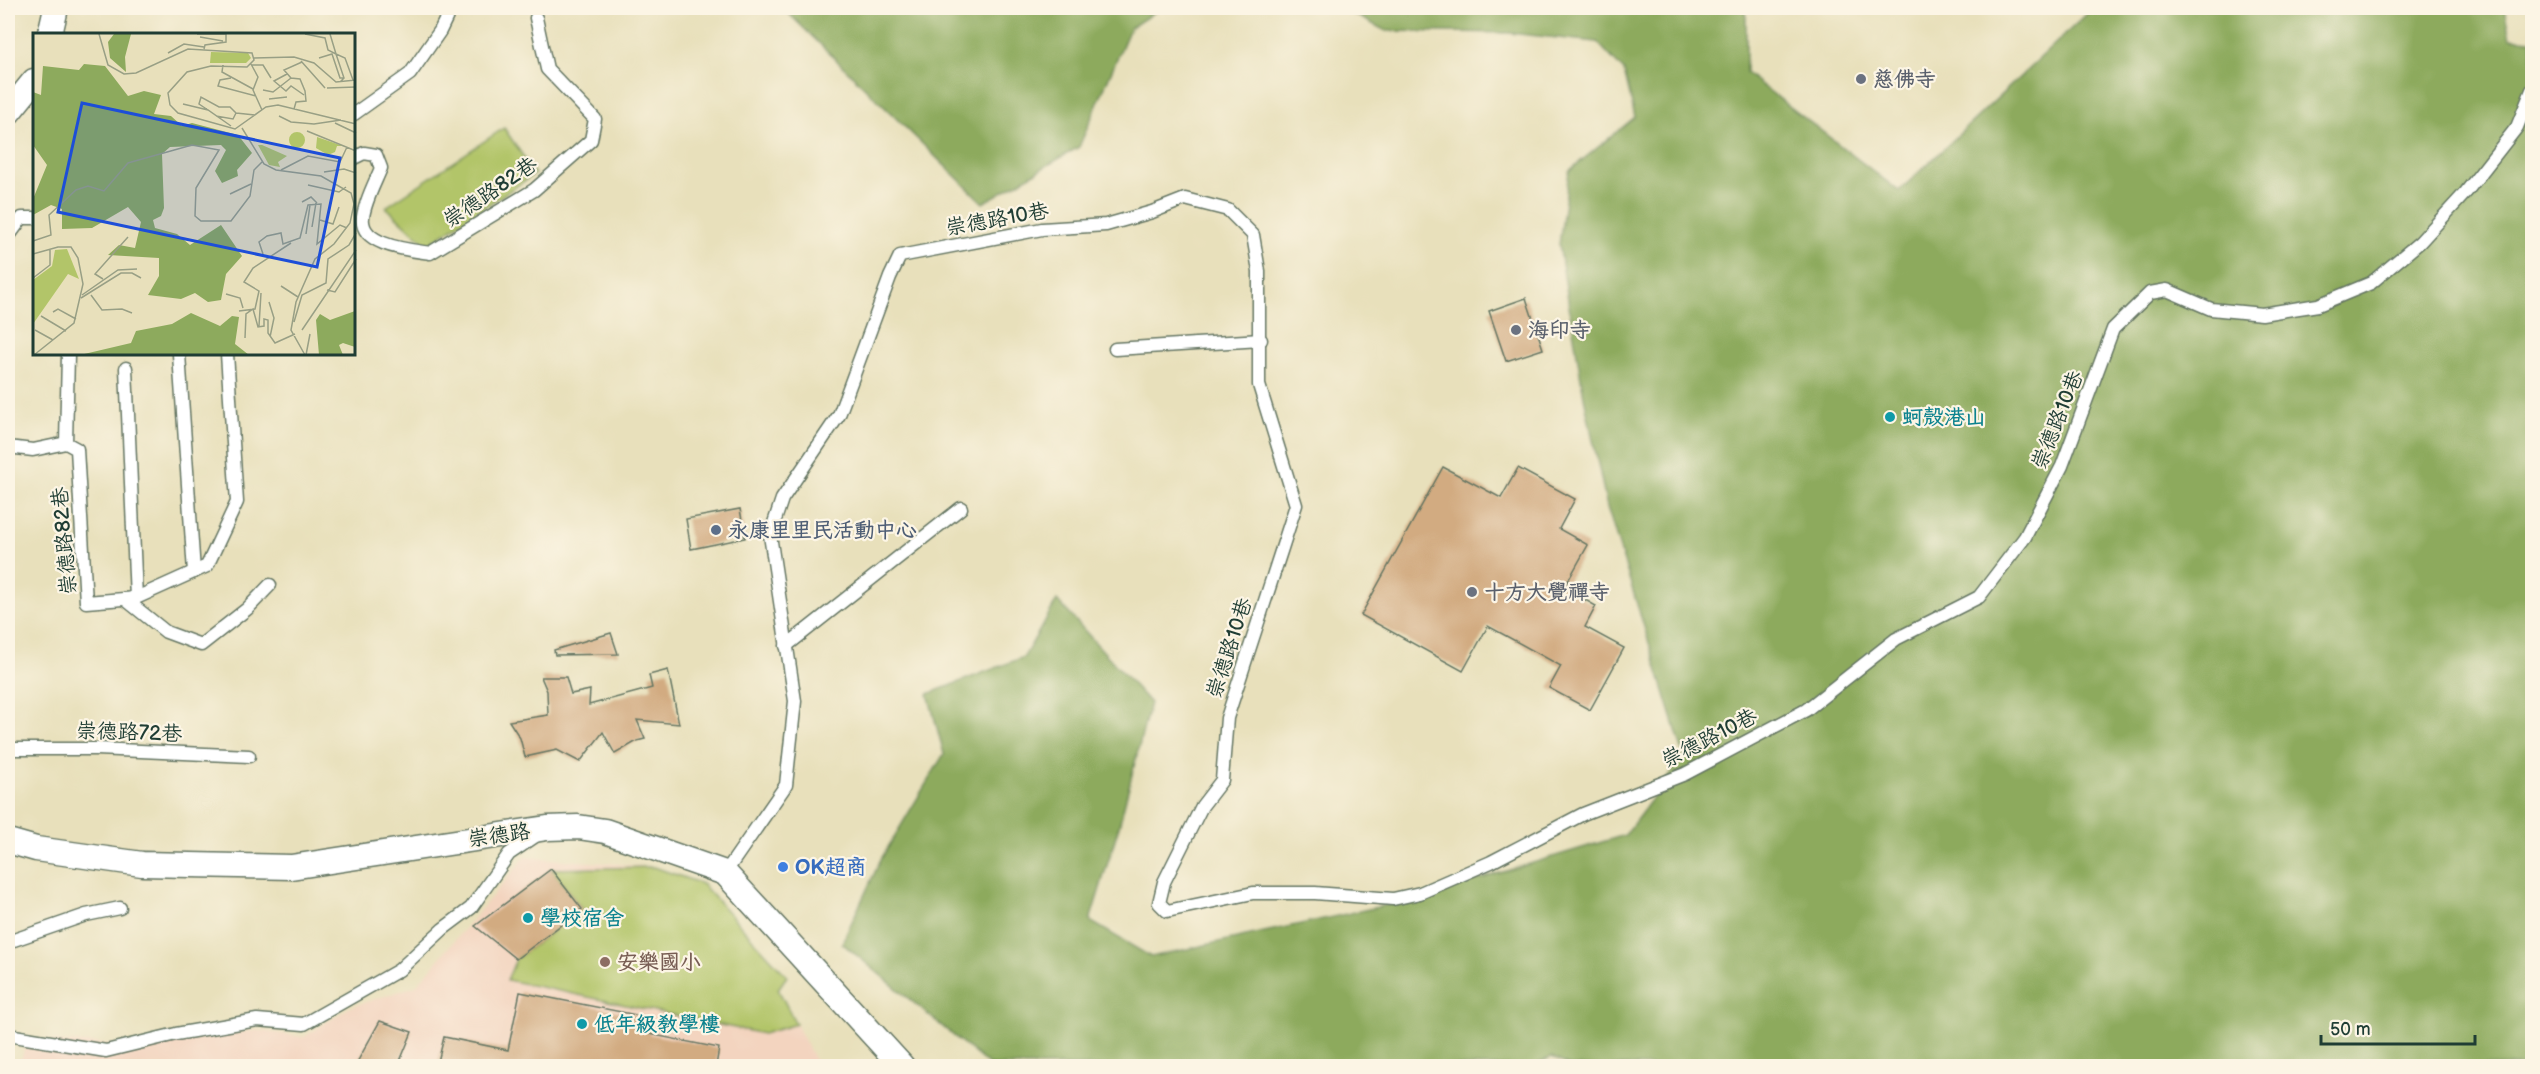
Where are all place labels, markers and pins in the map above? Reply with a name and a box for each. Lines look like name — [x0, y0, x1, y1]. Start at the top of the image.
place label: 慈佛寺 — [1873, 67, 1936, 92]
marker: 慈佛寺 — [1854, 72, 1868, 86]
place label: 海印寺 — [1528, 318, 1591, 343]
marker: 海印寺 — [1509, 323, 1523, 337]
place label: 蚵殼港山 — [1902, 405, 1986, 430]
marker: 蚵殼港山 — [1883, 410, 1897, 424]
place label: 永康里里民活動中心 — [728, 518, 917, 543]
marker: 永康里里民活動中心 — [709, 523, 723, 537]
place label: 十方大覺禪寺 — [1484, 580, 1610, 605]
marker: 十方大覺禪寺 — [1465, 585, 1479, 599]
place label: OK超商 — [795, 855, 867, 880]
marker: OK超商 — [776, 860, 790, 874]
place label: 學校宿舍 — [540, 906, 624, 931]
marker: 學校宿舍 — [521, 911, 535, 925]
place label: 安樂國小 — [617, 950, 701, 975]
marker: 安樂國小 — [598, 955, 612, 969]
place label: 低年級教學樓 — [594, 1012, 720, 1037]
marker: 低年級教學樓 — [575, 1017, 589, 1031]

